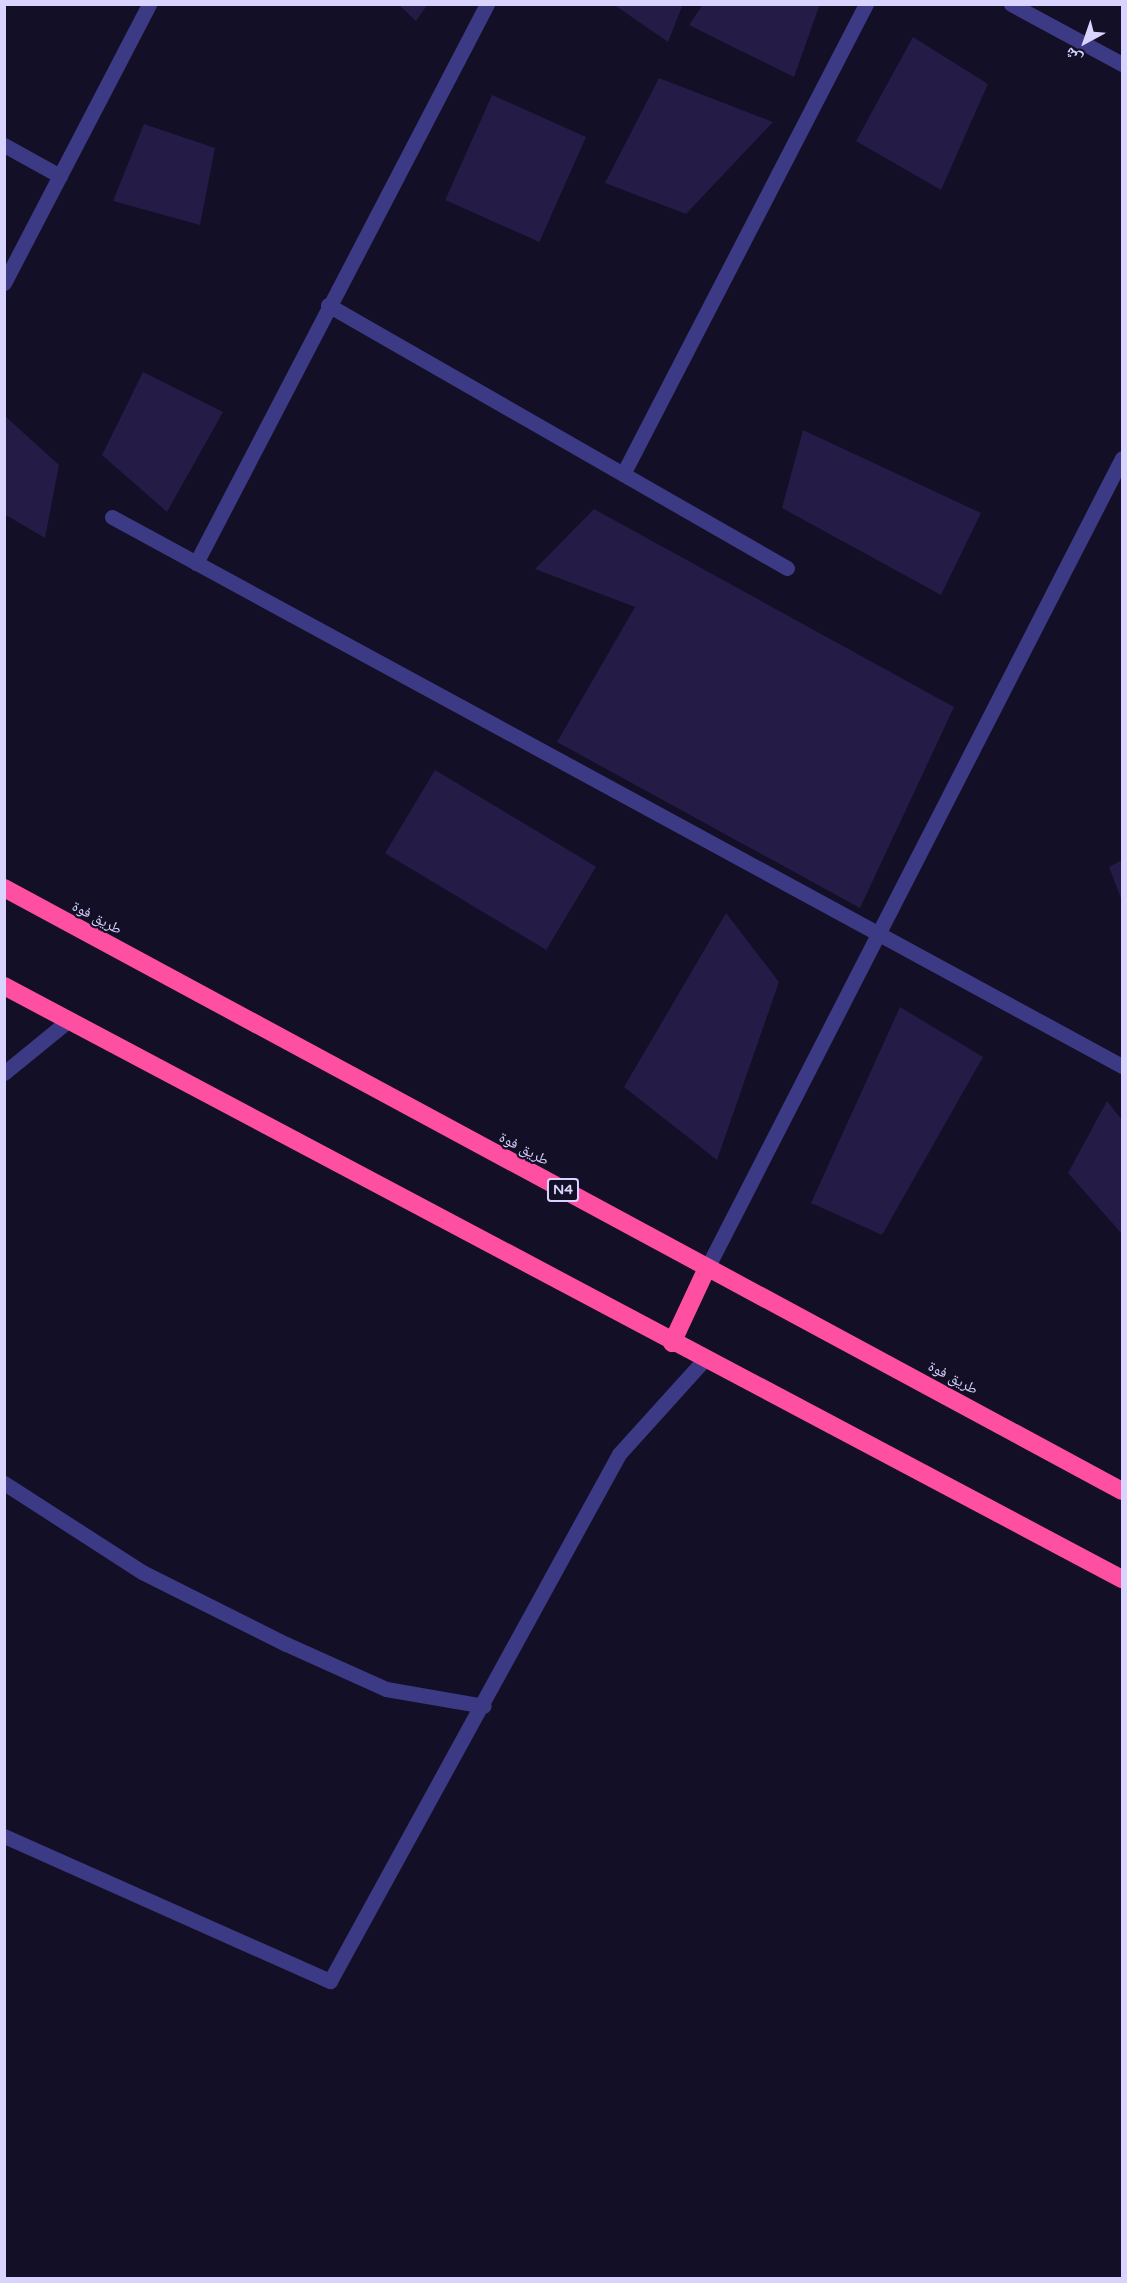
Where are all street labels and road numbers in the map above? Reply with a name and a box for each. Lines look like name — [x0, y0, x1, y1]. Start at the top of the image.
street label: طريق فوة — [69, 897, 125, 939]
street label: طريق فوة — [496, 1128, 552, 1170]
road number: N4 — [546, 1179, 580, 1201]
street label: طريق فوة — [925, 1357, 981, 1399]

